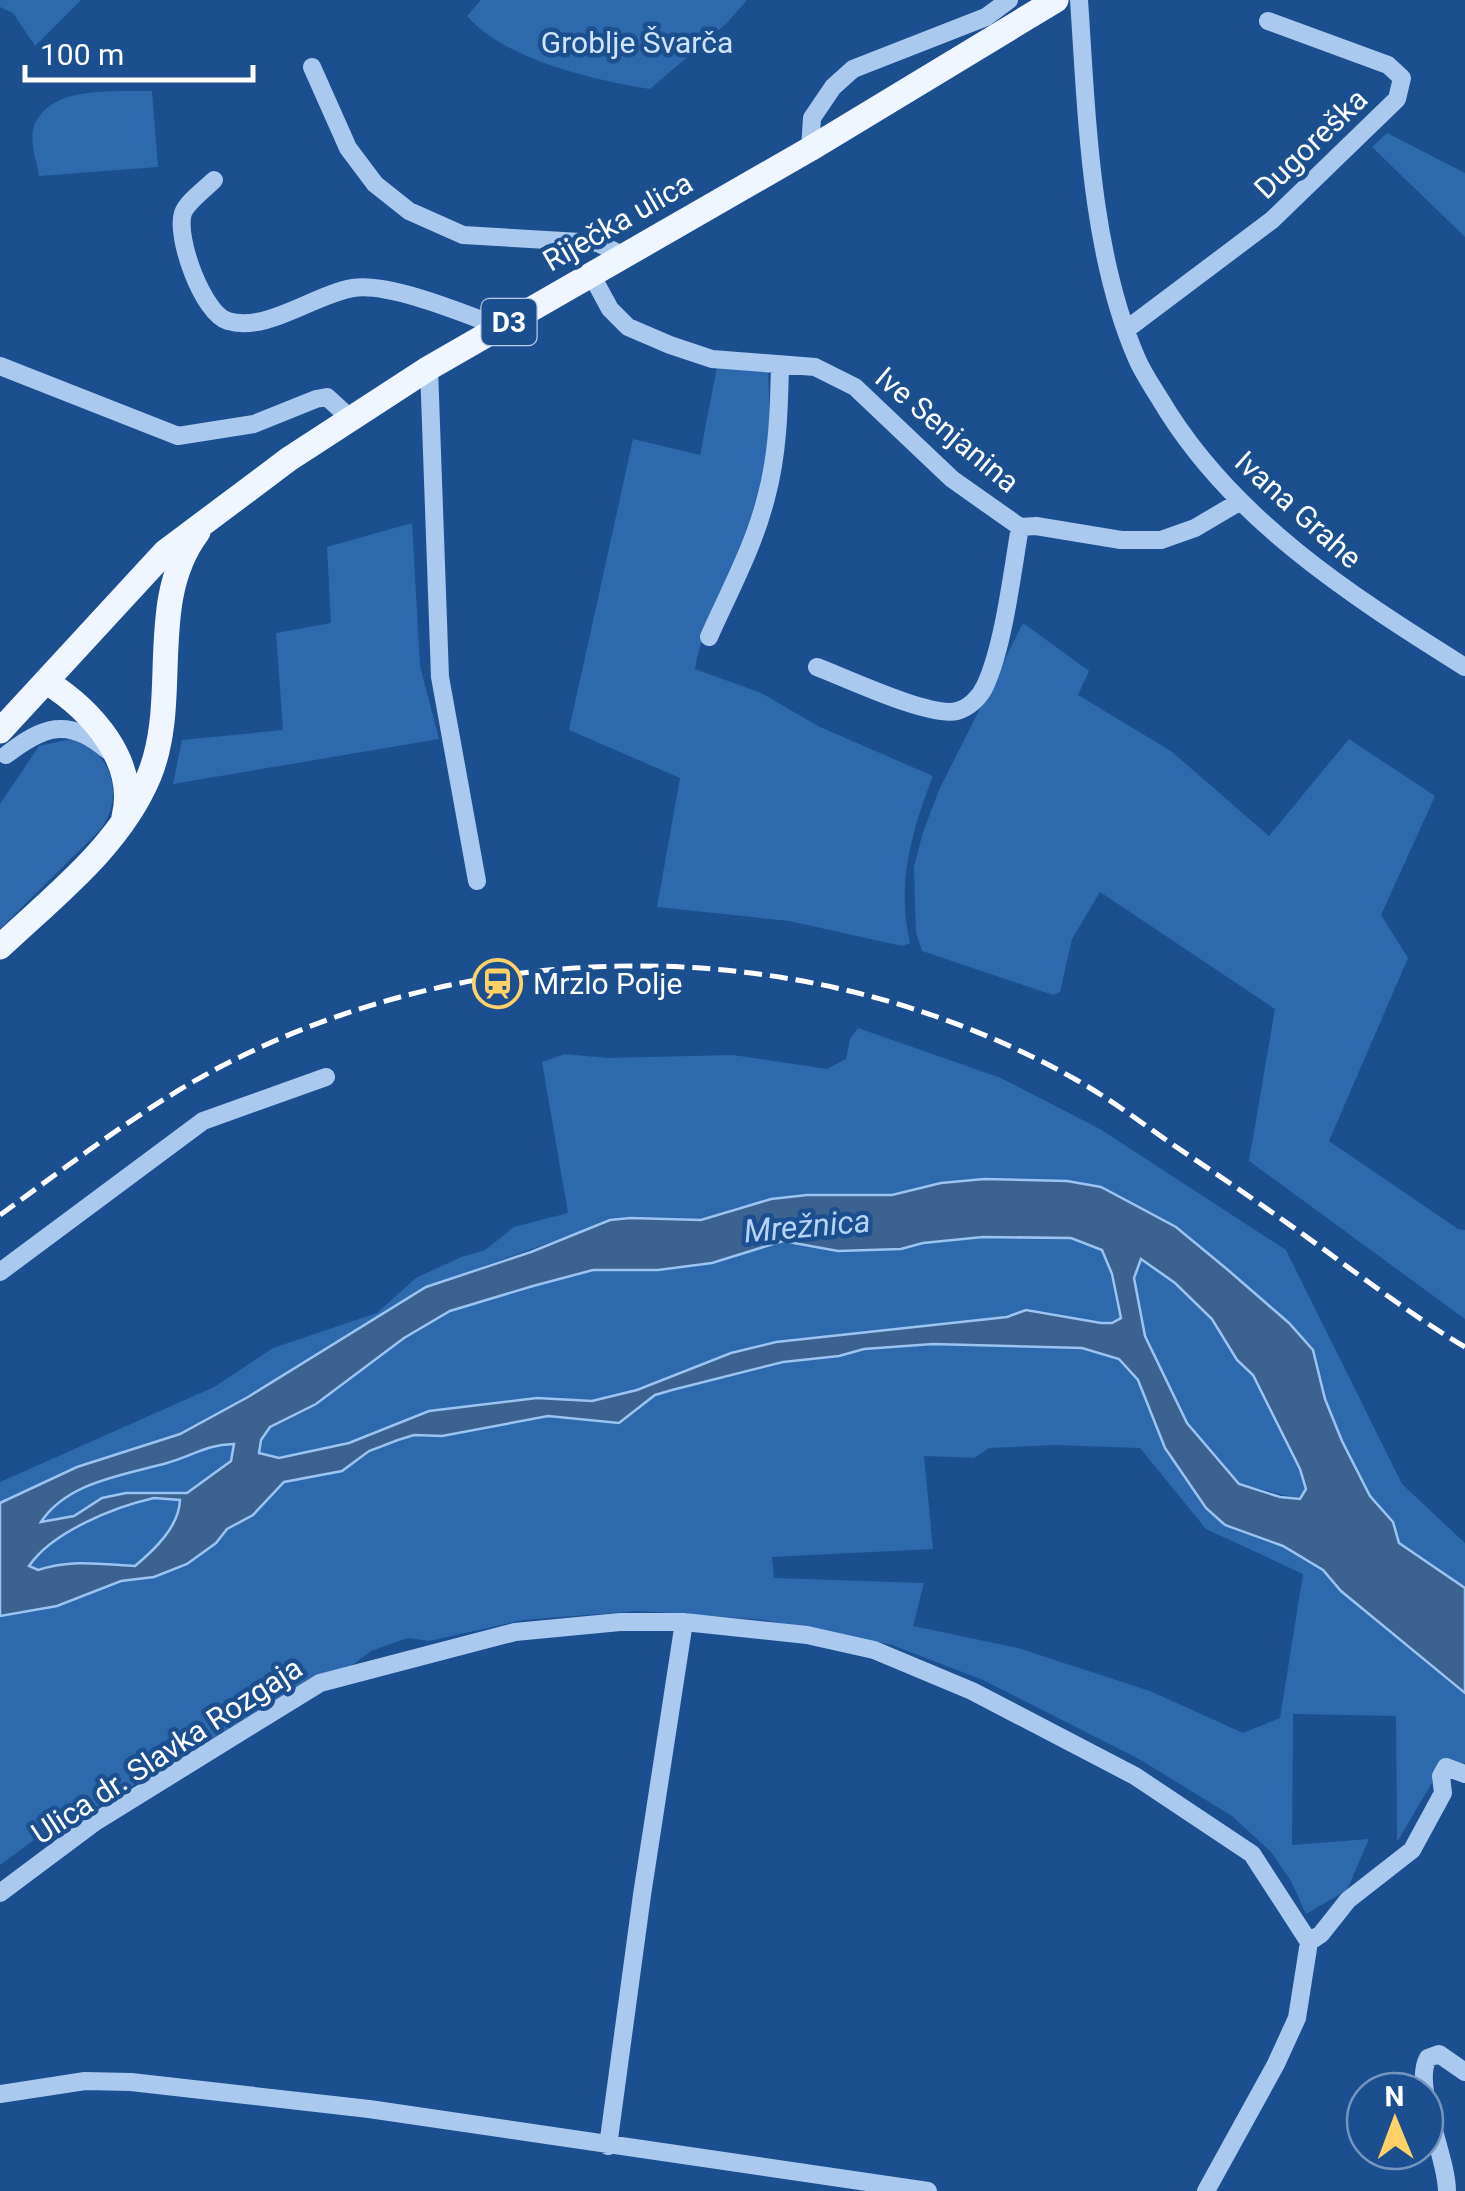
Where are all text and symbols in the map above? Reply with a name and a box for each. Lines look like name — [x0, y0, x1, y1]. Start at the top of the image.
scale bar — [25, 20, 252, 82]
park label: Groblje Švarča — [541, 25, 733, 60]
text: 100 m — [40, 37, 124, 72]
street label: Dugoreška — [1247, 81, 1374, 206]
street label: Riječka ulica — [537, 165, 699, 278]
road number: D3 — [482, 299, 536, 345]
street label: Ive Senjanina — [869, 360, 1026, 500]
street label: Ivana Grahe — [1228, 444, 1369, 575]
station icon: Mrzlo Polje — [472, 958, 524, 1010]
place label: Mrzlo Polje — [533, 966, 682, 1001]
water label: Mrežnica — [742, 1202, 872, 1250]
street label: Ulica dr. Slavka Rozgaja — [25, 1650, 309, 1851]
north arrow — [1345, 2071, 1445, 2171]
text: N — [1384, 2080, 1405, 2113]

